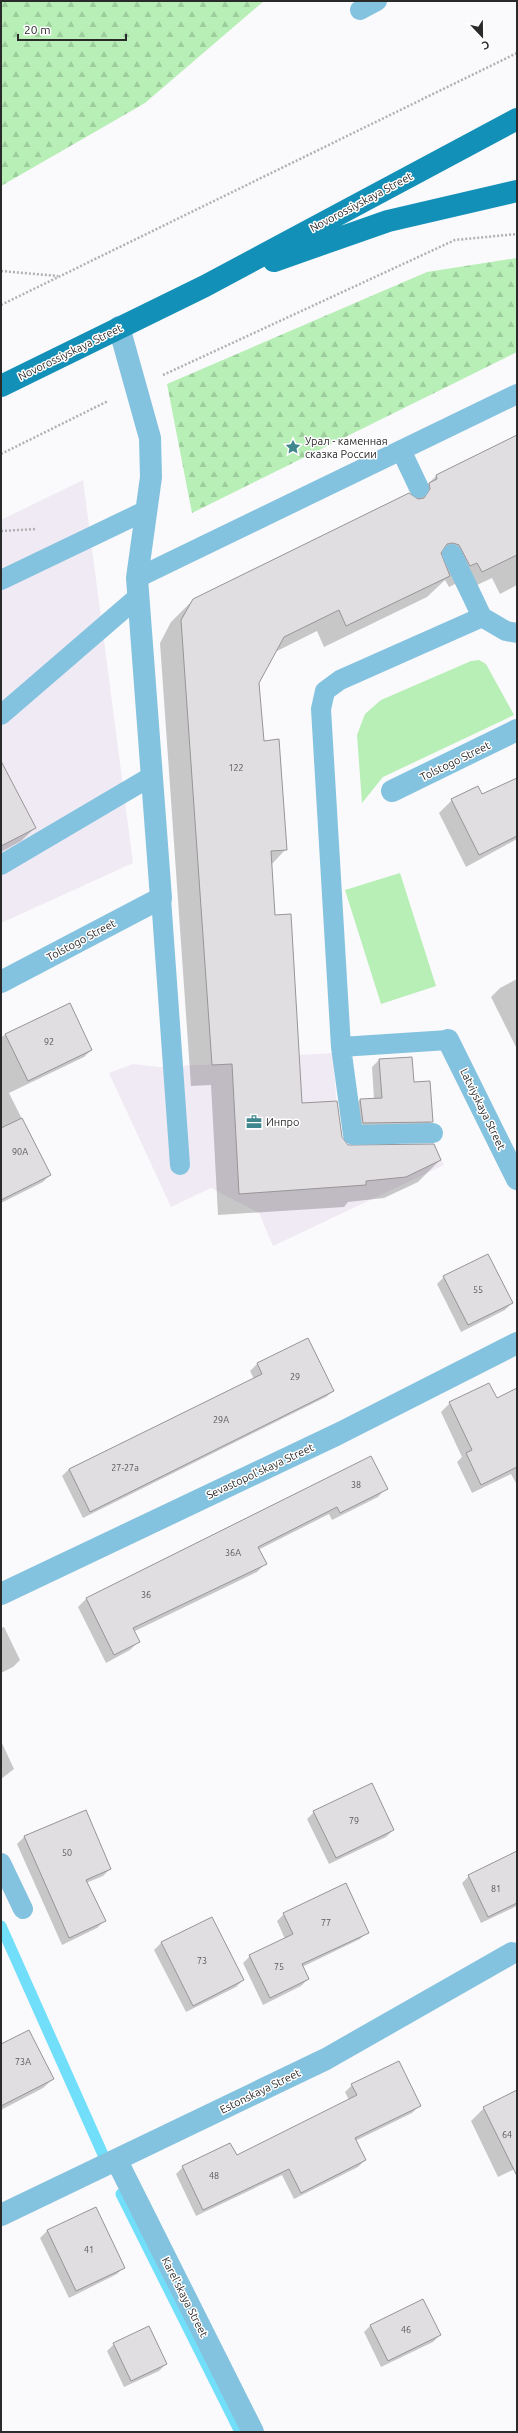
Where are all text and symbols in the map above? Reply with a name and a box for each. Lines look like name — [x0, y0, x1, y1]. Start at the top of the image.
scale bar — [18, 16, 126, 42]
north arrow — [462, 16, 502, 56]
text: 20 m — [24, 23, 51, 36]
text: С — [480, 38, 491, 52]
street label: Novorossiyskaya Street — [308, 170, 415, 234]
street label: Novorossiyskaya Street — [16, 321, 125, 382]
place label: Урал - каменная сказка России — [305, 435, 388, 460]
place icon: Урал - каменная сказка России — [284, 438, 302, 456]
street label: Tolstogo Street — [418, 739, 493, 783]
house number: 122 — [228, 763, 244, 773]
street label: Tolstogo Street — [44, 916, 118, 963]
house number: 92 — [44, 1037, 54, 1047]
street label: Latviyskaya Street — [458, 1066, 508, 1152]
office icon: Инпро — [245, 1113, 263, 1131]
place label: Инпро — [266, 1116, 299, 1128]
house number: 90А — [12, 1147, 28, 1157]
house number: 55 — [473, 1285, 483, 1295]
house number: 29 — [290, 1372, 300, 1382]
house number: 29А — [213, 1415, 229, 1425]
street label: Sevastopol'skaya Street — [204, 1441, 316, 1501]
house number: 27-27а — [111, 1463, 139, 1473]
house number: 38 — [351, 1480, 361, 1490]
house number: 36А — [225, 1548, 241, 1558]
house number: 36 — [141, 1590, 151, 1600]
house number: 79 — [349, 1816, 359, 1826]
house number: 50 — [62, 1848, 72, 1858]
house number: 81 — [491, 1884, 501, 1894]
house number: 77 — [321, 1918, 331, 1928]
house number: 73 — [197, 1956, 207, 1966]
house number: 75 — [274, 1962, 284, 1972]
house number: 73А — [15, 2057, 31, 2067]
street label: Estonskaya Street — [218, 2066, 303, 2116]
house number: 64 — [502, 2130, 512, 2140]
house number: 48 — [209, 2171, 219, 2181]
house number: 41 — [84, 2245, 94, 2255]
street label: Karel'skaya Street — [160, 2255, 211, 2340]
house number: 46 — [401, 2325, 411, 2335]

